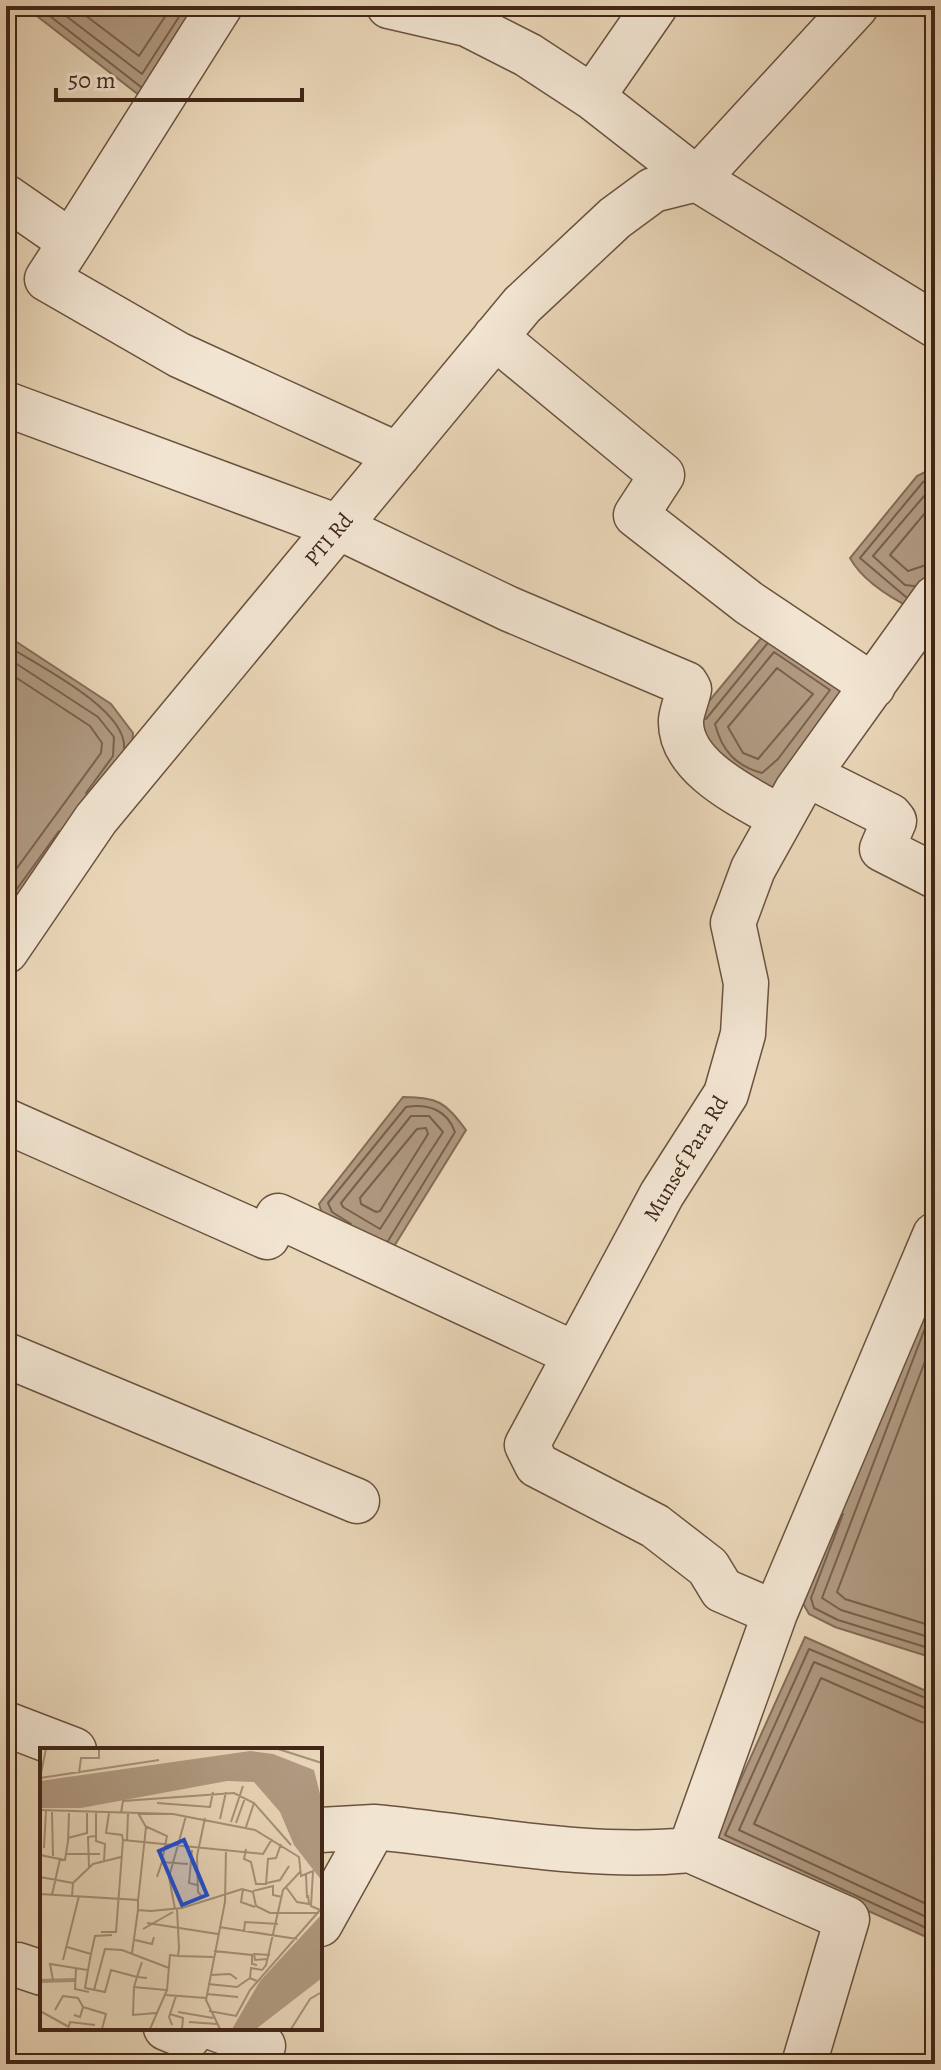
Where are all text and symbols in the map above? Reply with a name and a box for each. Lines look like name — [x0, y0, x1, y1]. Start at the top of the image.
scale bar — [56, 52, 302, 102]
text: 50 m — [68, 64, 116, 96]
street label: PTI Rd — [298, 506, 360, 573]
street label: Munsef Para Rd — [636, 1090, 735, 1227]
inset map — [40, 1748, 322, 2030]

